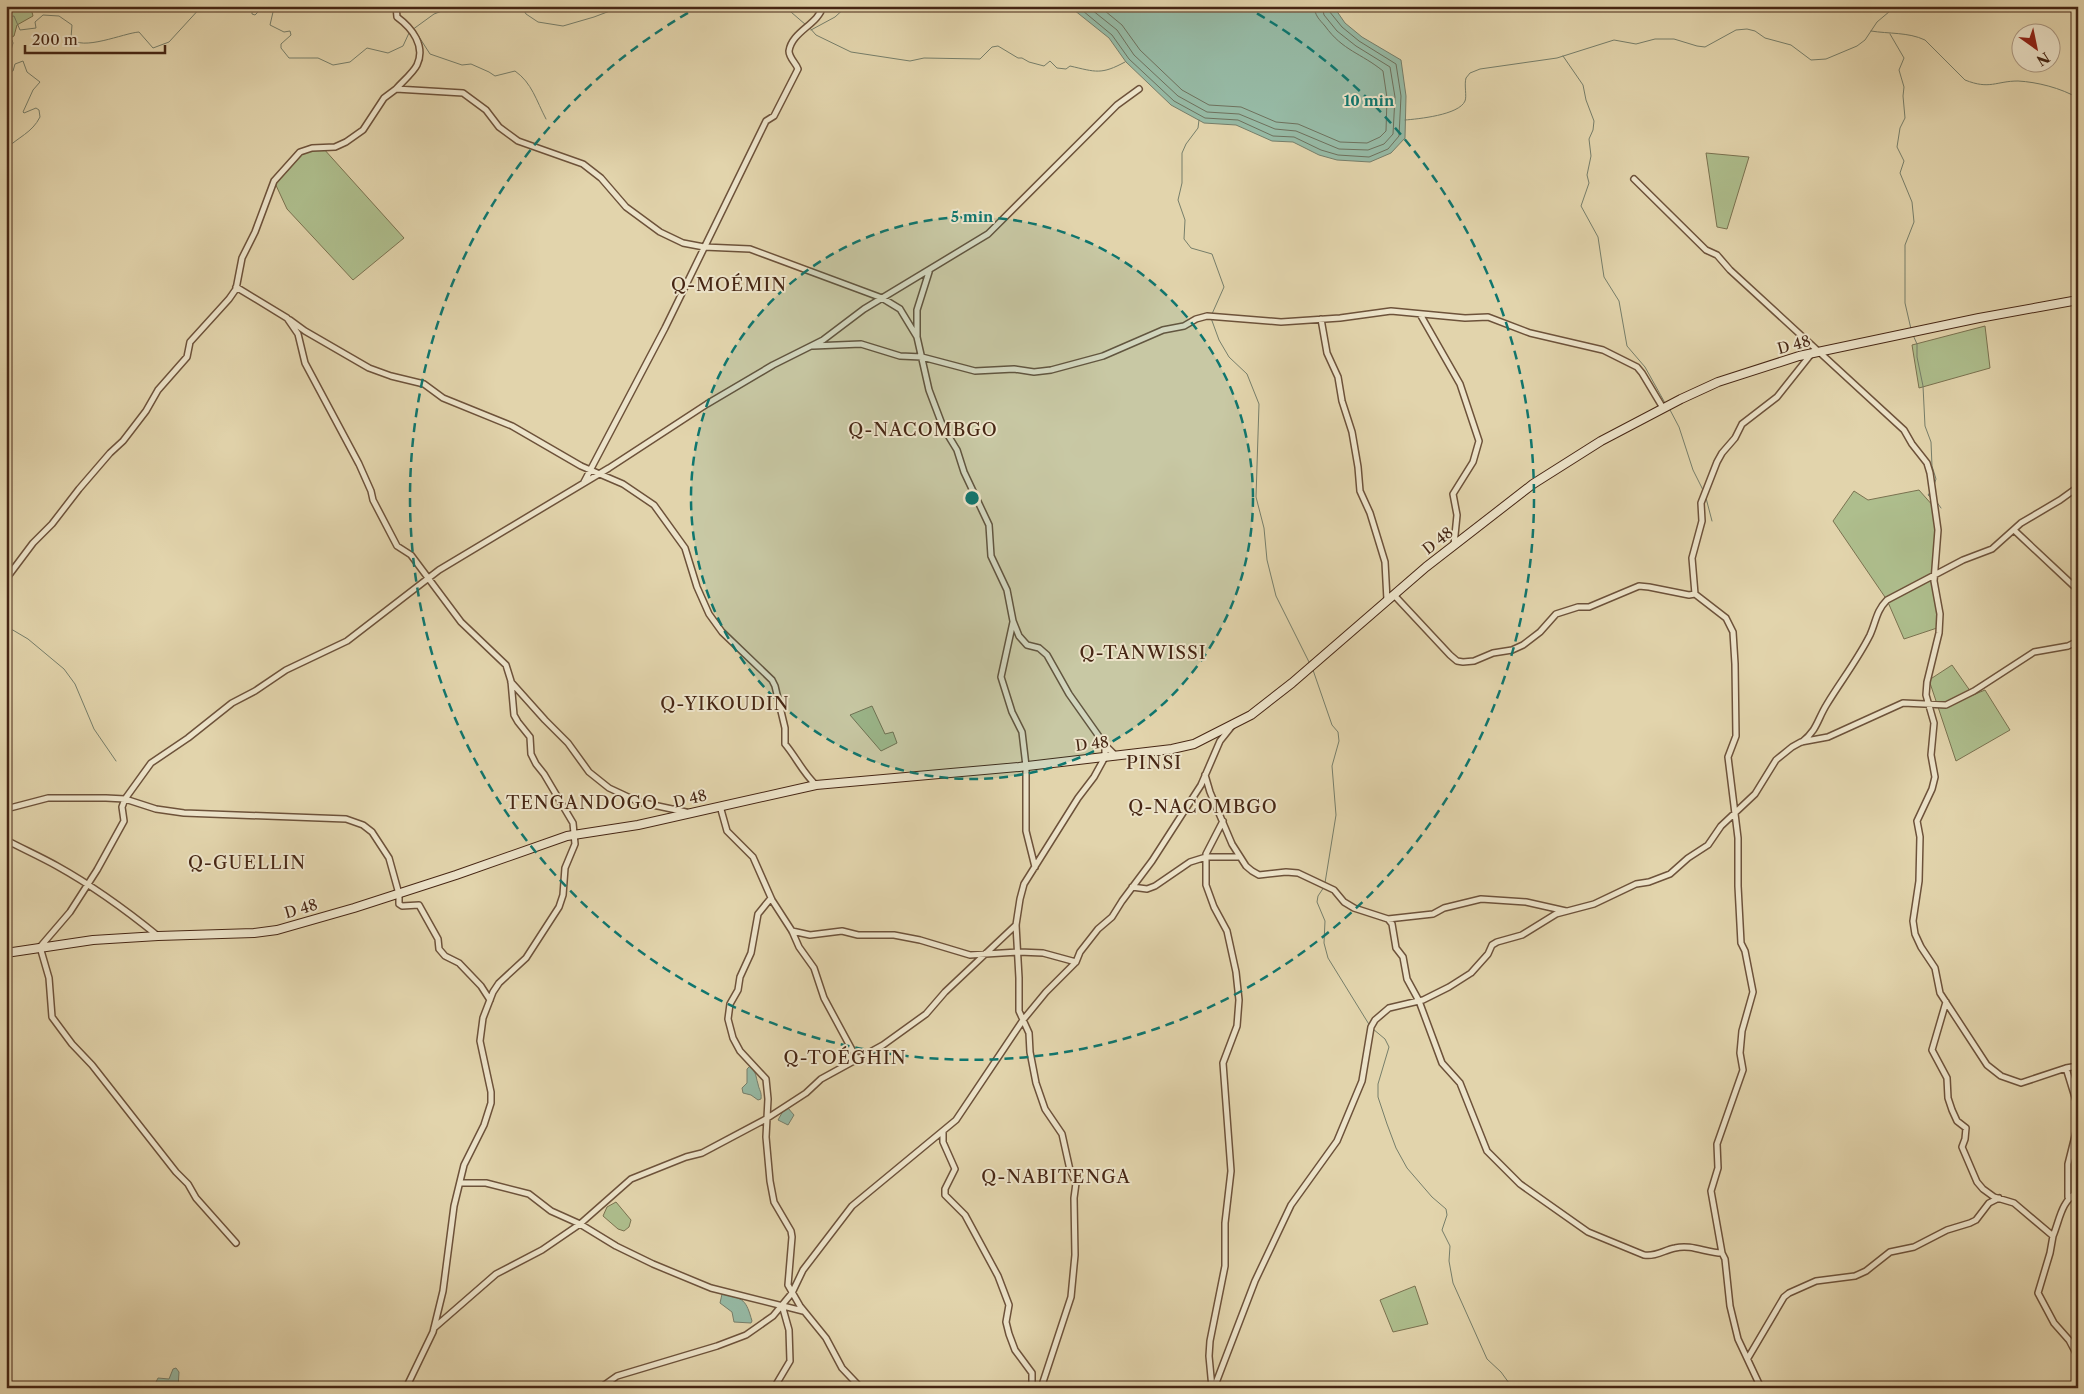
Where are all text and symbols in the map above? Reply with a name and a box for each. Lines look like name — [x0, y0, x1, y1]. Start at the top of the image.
scale bar — [25, 22, 165, 54]
north arrow — [2012, 22, 2062, 72]
text: 200 m — [32, 30, 78, 49]
text: N — [2033, 48, 2053, 70]
text: 10 min — [1344, 91, 1395, 110]
text: 5 min — [951, 207, 994, 226]
district label: Q-MOÉMIN — [671, 273, 787, 296]
street label: D 48 — [1775, 331, 1813, 358]
district label: Q-NACOMBGO — [848, 419, 998, 441]
centre of rings — [963, 489, 981, 507]
street label: D 48 — [1419, 523, 1457, 558]
district label: Q-TANWISSI — [1079, 642, 1207, 664]
district label: Q-YIKOUDIN — [660, 693, 790, 715]
street label: D 48 — [1074, 732, 1110, 755]
district label: PINSI — [1126, 752, 1182, 774]
street label: D 48 — [671, 785, 709, 812]
district label: TENGANDOGO — [506, 792, 658, 814]
district label: Q-NACOMBGO — [1128, 796, 1278, 818]
district label: Q-GUELLIN — [188, 852, 306, 874]
street label: D 48 — [282, 895, 320, 922]
district label: Q-TOÉGHIN — [783, 1046, 907, 1069]
district label: Q-NABITENGA — [981, 1166, 1131, 1188]

